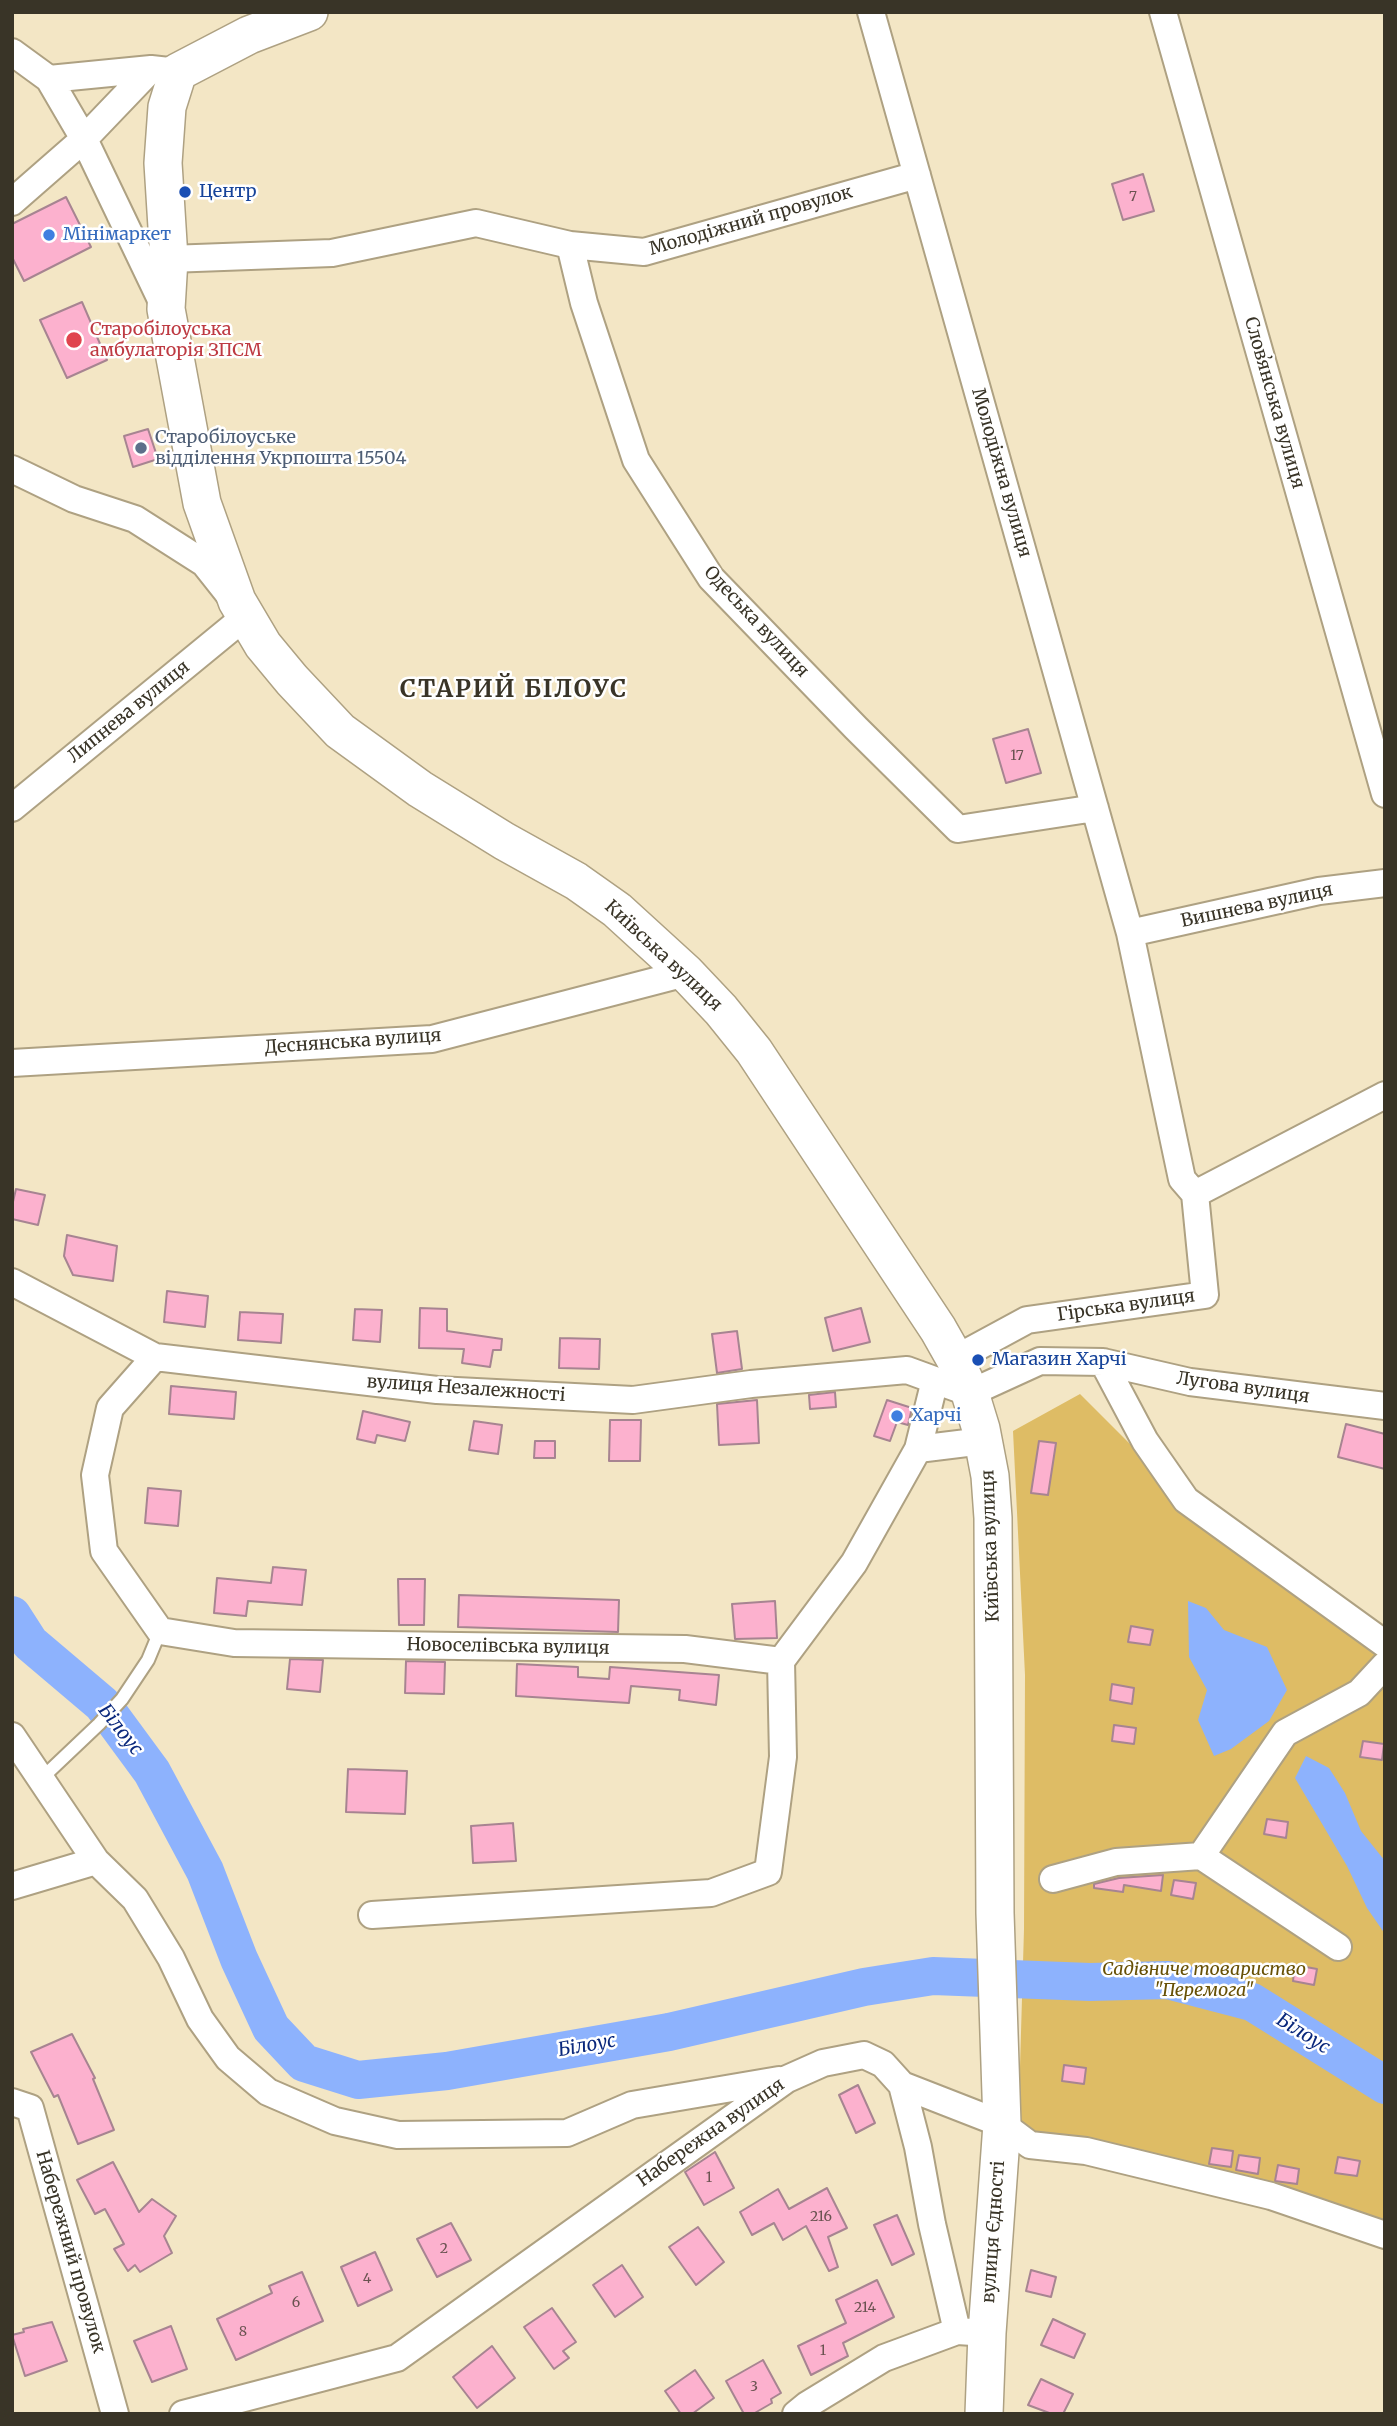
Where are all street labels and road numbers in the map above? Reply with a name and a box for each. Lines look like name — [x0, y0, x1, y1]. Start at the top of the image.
street label: Молодіжний провулок — [647, 182, 855, 260]
street label: Словʼянська вулиця — [1239, 315, 1309, 491]
street label: Молодіжна вулиця — [966, 386, 1036, 560]
street label: Одеська вулиця — [699, 562, 813, 682]
street label: Липнева вулиця — [64, 656, 194, 768]
street label: Вишнева вулиця — [1179, 879, 1335, 933]
street label: Київська вулиця — [600, 896, 726, 1016]
street label: Деснянська вулиця — [264, 1025, 442, 1059]
street label: Гірська вулиця — [1056, 1286, 1196, 1326]
street label: Лугова вулиця — [1175, 1368, 1311, 1408]
street label: вулиця Незалежності — [366, 1371, 566, 1407]
street label: Київська вулиця — [978, 1469, 1004, 1623]
street label: Новоселівська вулиця — [406, 1634, 610, 1660]
street label: Набережна вулиця — [633, 2074, 789, 2192]
street label: Набережний провулок — [31, 2148, 109, 2356]
street label: вулиця Єдності — [978, 2160, 1010, 2304]

